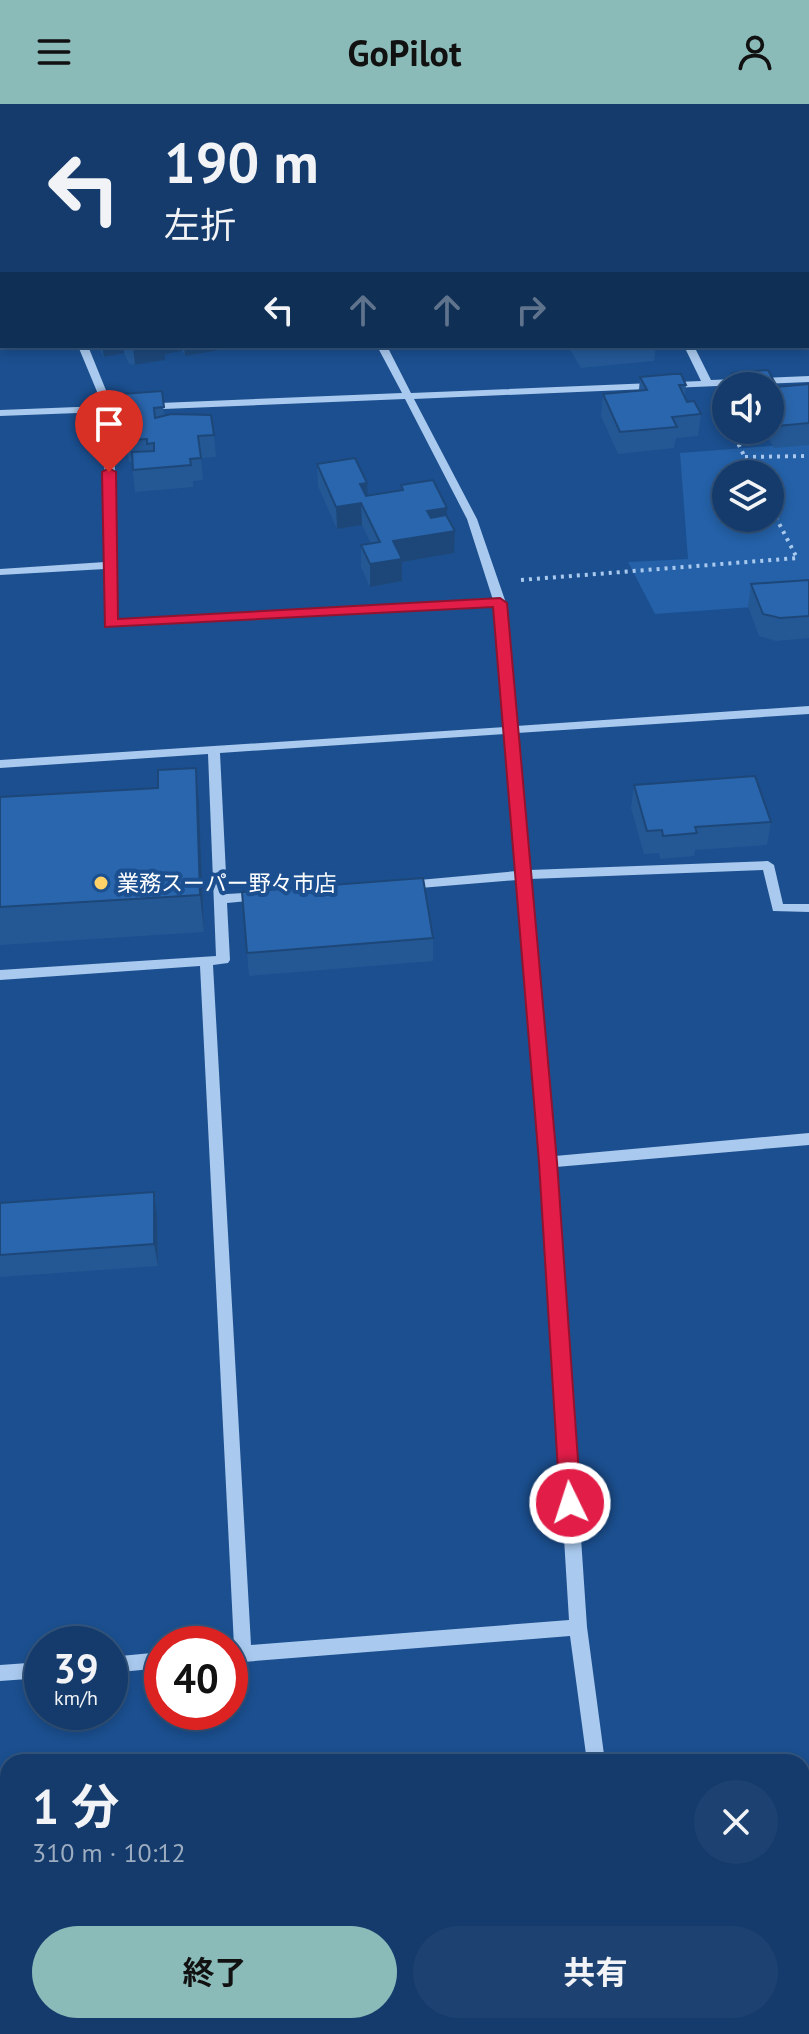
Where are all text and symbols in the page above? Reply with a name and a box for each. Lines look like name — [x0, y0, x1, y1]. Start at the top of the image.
text: GoPilot — [347, 29, 462, 76]
icon: menu — [32, 30, 76, 74]
icon: person — [733, 30, 777, 74]
text: 190 m — [164, 126, 319, 198]
icon: left — [32, 136, 136, 240]
text: 左折 — [164, 201, 236, 248]
icon: left — [257, 288, 301, 332]
icon: ahead — [341, 288, 385, 332]
icon: ahead — [425, 288, 469, 332]
icon: right — [509, 288, 553, 332]
map controls — [712, 372, 784, 532]
button: sound — [712, 372, 784, 444]
pin — [75, 390, 143, 472]
icon: arrive — [87, 402, 131, 446]
button: layers — [712, 460, 784, 532]
place label: 業務スーパー野々市店 — [117, 869, 337, 897]
marker: 業務スーパー野々市店 — [92, 874, 110, 892]
position arrow — [528, 1461, 612, 1545]
speed limit sign: 40 — [144, 1626, 248, 1730]
text: 39 — [53, 1642, 99, 1694]
text: km/h — [54, 1685, 98, 1711]
text: 1 分 — [32, 1775, 119, 1837]
button: close — [694, 1780, 778, 1864]
text: 310 m · 10:12 — [32, 1836, 186, 1869]
button: 終了 — [32, 1926, 397, 2018]
button: 共有 — [413, 1926, 778, 2018]

